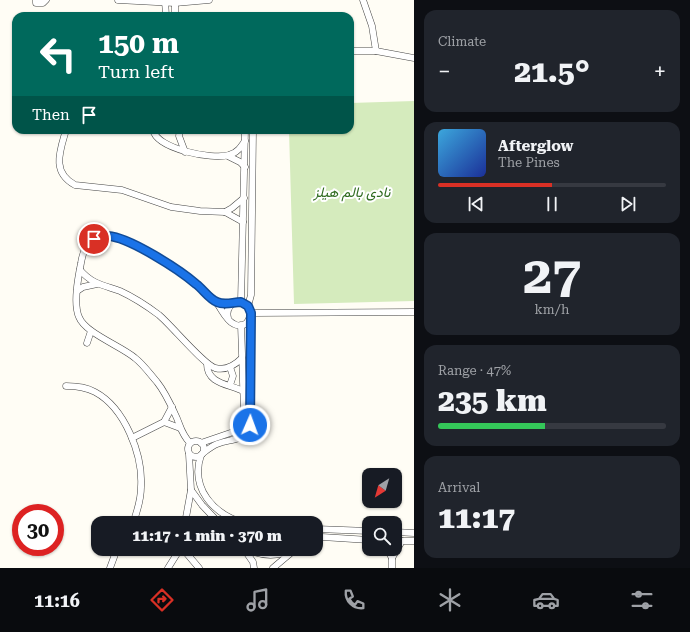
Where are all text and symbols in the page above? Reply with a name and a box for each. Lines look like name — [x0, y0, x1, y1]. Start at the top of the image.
text: 150 m — [98, 27, 179, 60]
icon: left — [32, 28, 84, 80]
text: Climate — [438, 34, 486, 49]
text: 21.5° — [514, 54, 590, 89]
text: − — [438, 59, 450, 84]
text: + — [654, 59, 666, 84]
text: Turn left — [98, 61, 174, 82]
icon: arrive — [78, 104, 100, 126]
text: Then — [32, 106, 70, 124]
text: Afterglow — [498, 137, 573, 155]
text: The Pines — [498, 155, 560, 170]
park label: نادى بالم هيلز — [313, 184, 391, 202]
icon: previous — [465, 193, 487, 215]
icon: pause — [541, 193, 563, 215]
icon: next — [617, 193, 639, 215]
pin — [77, 222, 111, 256]
icon: arrive — [83, 228, 105, 250]
text: 27 — [523, 245, 581, 306]
text: km/h — [535, 302, 569, 317]
text: Range · 47% — [438, 363, 511, 378]
text: 235 km — [438, 383, 547, 418]
position arrow — [229, 404, 271, 446]
north arrow — [362, 468, 402, 508]
map controls — [362, 468, 402, 556]
text: Arrival — [438, 480, 480, 495]
text: 11:17 — [438, 500, 515, 535]
speed limit sign: 30 — [12, 504, 64, 556]
button: search — [362, 516, 402, 556]
text: 11:17 · 1 min · 370 m — [132, 527, 282, 545]
icon: directions — [148, 586, 176, 614]
icon: music — [244, 586, 272, 614]
icon: phone — [340, 586, 368, 614]
icon: climate — [436, 586, 464, 614]
icon: car — [532, 586, 560, 614]
icon: filters — [628, 586, 656, 614]
text: 11:16 — [34, 590, 80, 611]

